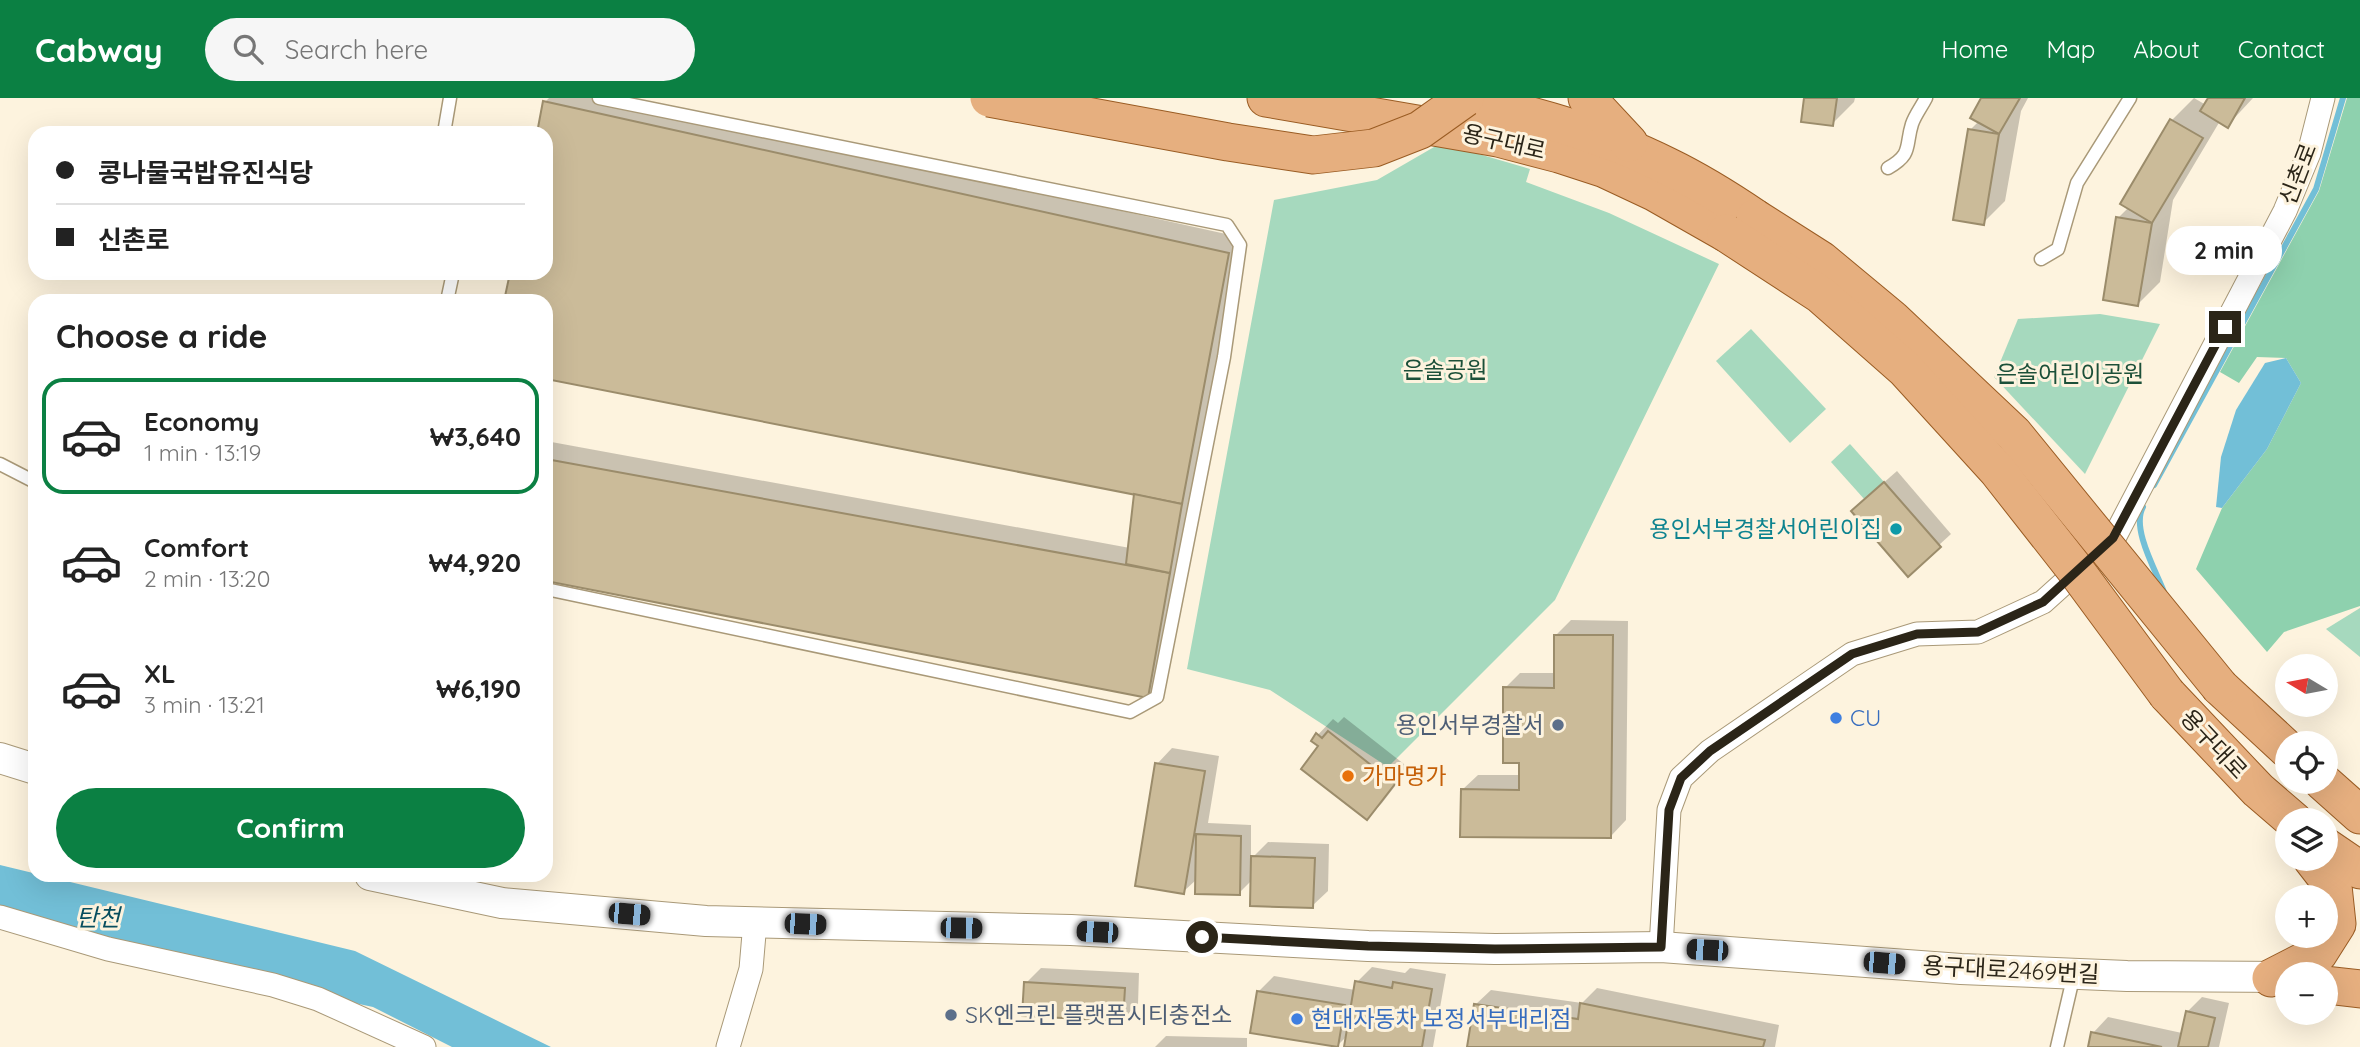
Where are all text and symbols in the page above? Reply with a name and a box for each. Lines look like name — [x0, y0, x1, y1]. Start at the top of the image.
search box — [205, 18, 695, 81]
text: Cabway — [35, 29, 163, 70]
icon: search — [229, 30, 267, 68]
text: Search here — [285, 33, 428, 66]
text: Home — [1941, 34, 2008, 64]
text: Map — [2046, 34, 2095, 64]
text: About — [2133, 34, 2200, 64]
text: Contact — [2238, 34, 2325, 64]
street label: 용구대로 — [1460, 118, 1549, 165]
street label: 신촌로 — [2273, 139, 2322, 209]
text: 콩나물국밥유진식당 — [98, 156, 313, 189]
text: 신촌로 — [98, 223, 170, 256]
callout: 2 min — [2167, 226, 2283, 274]
text: 2 min — [2194, 236, 2254, 265]
route end — [2209, 311, 2241, 343]
text: Choose a ride — [56, 316, 268, 356]
park label: 은솔공원 — [1403, 355, 1487, 384]
park label: 은솔어린이공원 — [1996, 359, 2144, 388]
icon: car — [60, 405, 123, 468]
text: Economy — [144, 405, 259, 438]
text: ₩3,640 — [430, 420, 521, 453]
text: 1 min · 13:19 — [144, 438, 261, 467]
place label: 용인서부경찰서어린이집 — [1649, 514, 1882, 543]
marker: 용인서부경찰서어린이집 — [1888, 521, 1904, 537]
icon: car — [60, 531, 123, 594]
text: Comfort — [144, 531, 249, 564]
text: ₩4,920 — [429, 546, 521, 579]
text: 2 min · 13:20 — [144, 564, 271, 593]
north arrow — [2275, 654, 2338, 718]
map controls — [2275, 654, 2338, 1025]
icon: car — [60, 657, 123, 720]
text: XL — [144, 657, 176, 690]
text: ₩6,190 — [436, 672, 521, 705]
text: 3 min · 13:21 — [144, 690, 265, 719]
place label: CU — [1850, 703, 1881, 732]
street label: 용구대로 — [2175, 703, 2254, 784]
place label: 용인서부경찰서 — [1396, 710, 1544, 739]
marker: CU — [1828, 710, 1844, 726]
marker: 용인서부경찰서 — [1550, 717, 1566, 733]
button: locate — [2275, 731, 2338, 794]
place label: 가마명가 — [1362, 761, 1447, 790]
marker: 가마명가 — [1340, 768, 1356, 784]
button: Confirm — [56, 788, 525, 868]
button: layers — [2275, 808, 2338, 871]
button: + — [2275, 885, 2338, 948]
water label: 탄천 — [76, 902, 123, 932]
car — [608, 902, 651, 926]
car — [784, 913, 827, 935]
car — [940, 917, 983, 939]
car — [1076, 920, 1119, 944]
route start — [1186, 921, 1218, 953]
car — [1686, 938, 1729, 962]
street label: 용구대로2469번길 — [1922, 950, 2100, 989]
car — [1863, 951, 1906, 975]
button: − — [2275, 962, 2338, 1025]
place label: SK엔크린 플랫폼시티충전소 — [965, 1000, 1233, 1029]
place label: 현대자동차 보정서부대리점 — [1311, 1004, 1571, 1033]
marker: SK엔크린 플랫폼시티충전소 — [943, 1007, 959, 1023]
marker: 현대자동차 보정서부대리점 — [1289, 1011, 1305, 1027]

